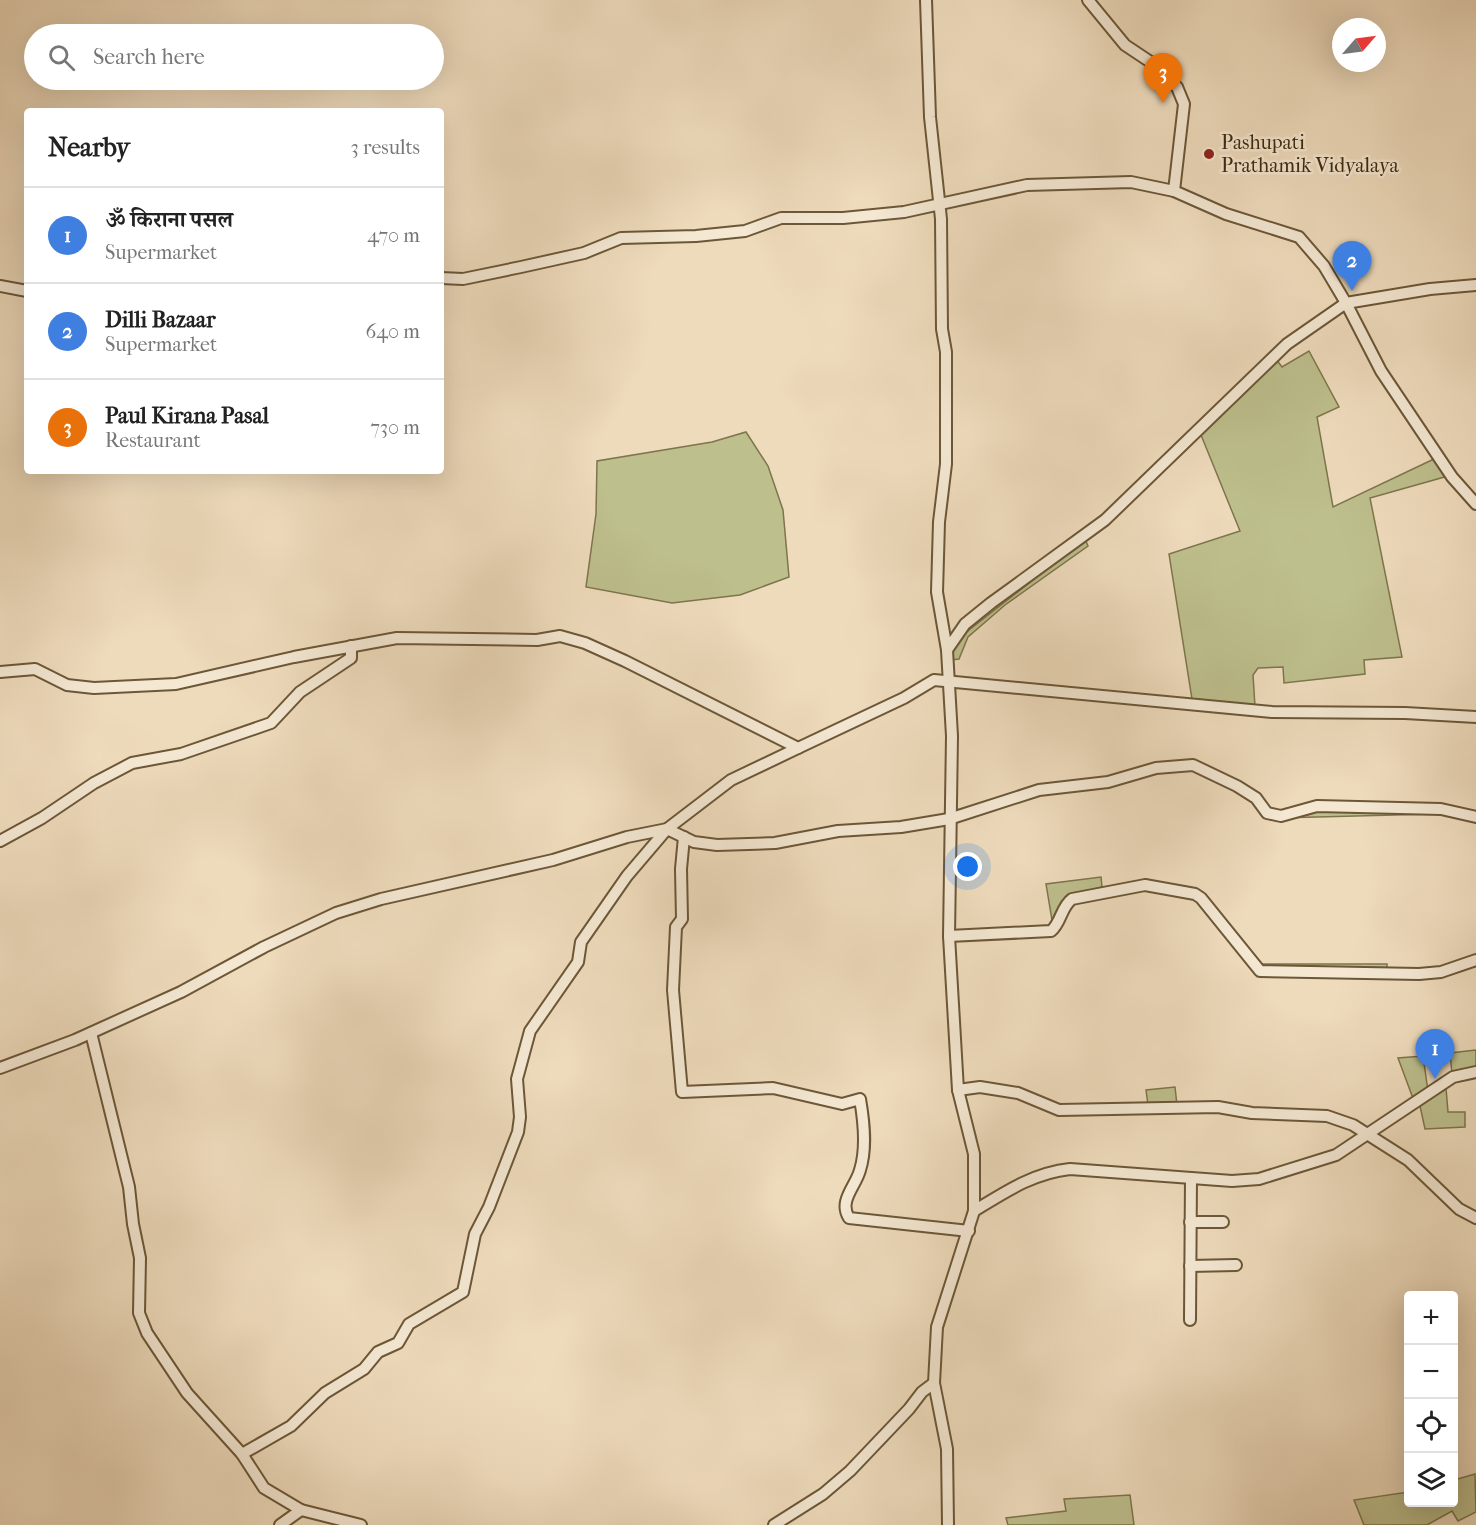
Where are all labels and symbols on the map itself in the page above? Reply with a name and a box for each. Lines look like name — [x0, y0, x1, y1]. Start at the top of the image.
north arrow — [1332, 18, 1386, 72]
pin: 3 — [1144, 54, 1182, 103]
place label: Pashupati Prathamik Vidyalaya — [1221, 131, 1399, 177]
marker: Pashupati Prathamik Vidyalaya — [1202, 147, 1216, 161]
pin: 2 — [1332, 242, 1372, 291]
your location — [953, 852, 982, 881]
pin: 1 — [1416, 1030, 1454, 1079]

